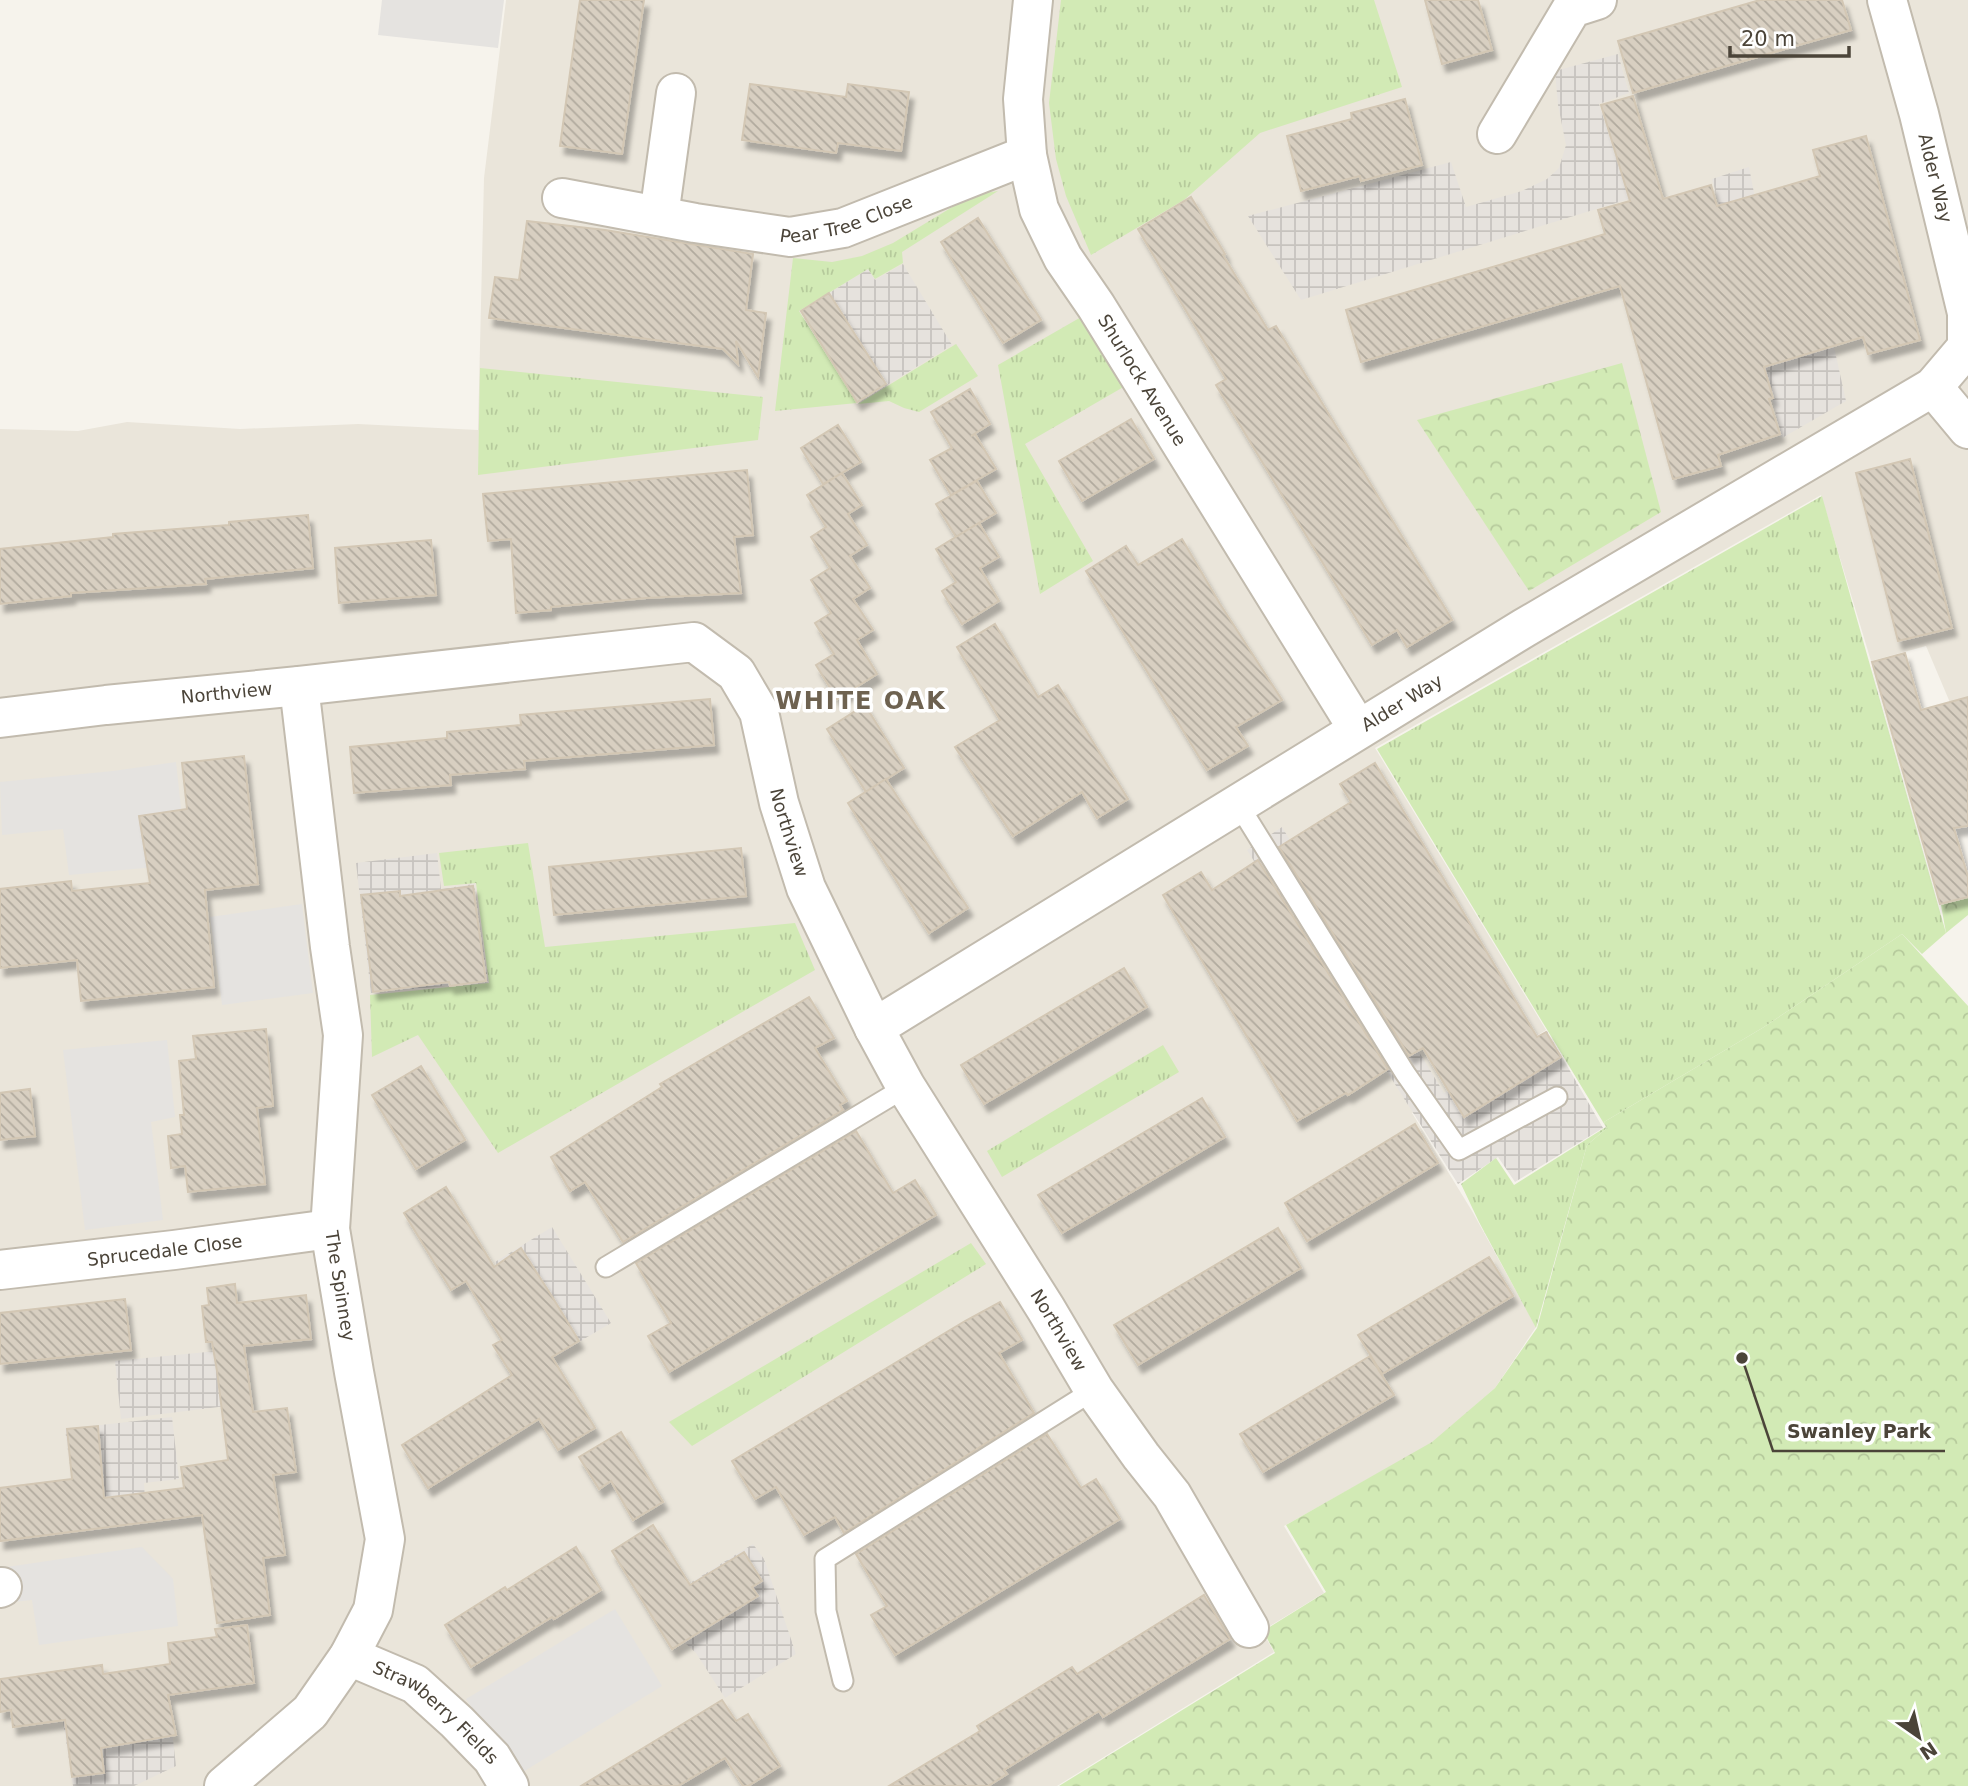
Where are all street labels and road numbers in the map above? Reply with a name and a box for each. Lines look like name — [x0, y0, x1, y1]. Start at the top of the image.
street label: Alder Way — [1914, 131, 1957, 225]
street label: Pear Tree Close — [778, 191, 915, 247]
street label: Shurlock Avenue — [1094, 310, 1191, 449]
street label: Alder Way — [1357, 670, 1446, 736]
street label: Northview — [180, 678, 273, 708]
street label: Northview — [766, 786, 813, 880]
street label: The Spinney — [321, 1228, 360, 1343]
street label: Sprucedale Close — [86, 1230, 244, 1270]
street label: Northview — [1026, 1285, 1092, 1375]
street label: Strawberry Fields — [370, 1656, 503, 1768]

